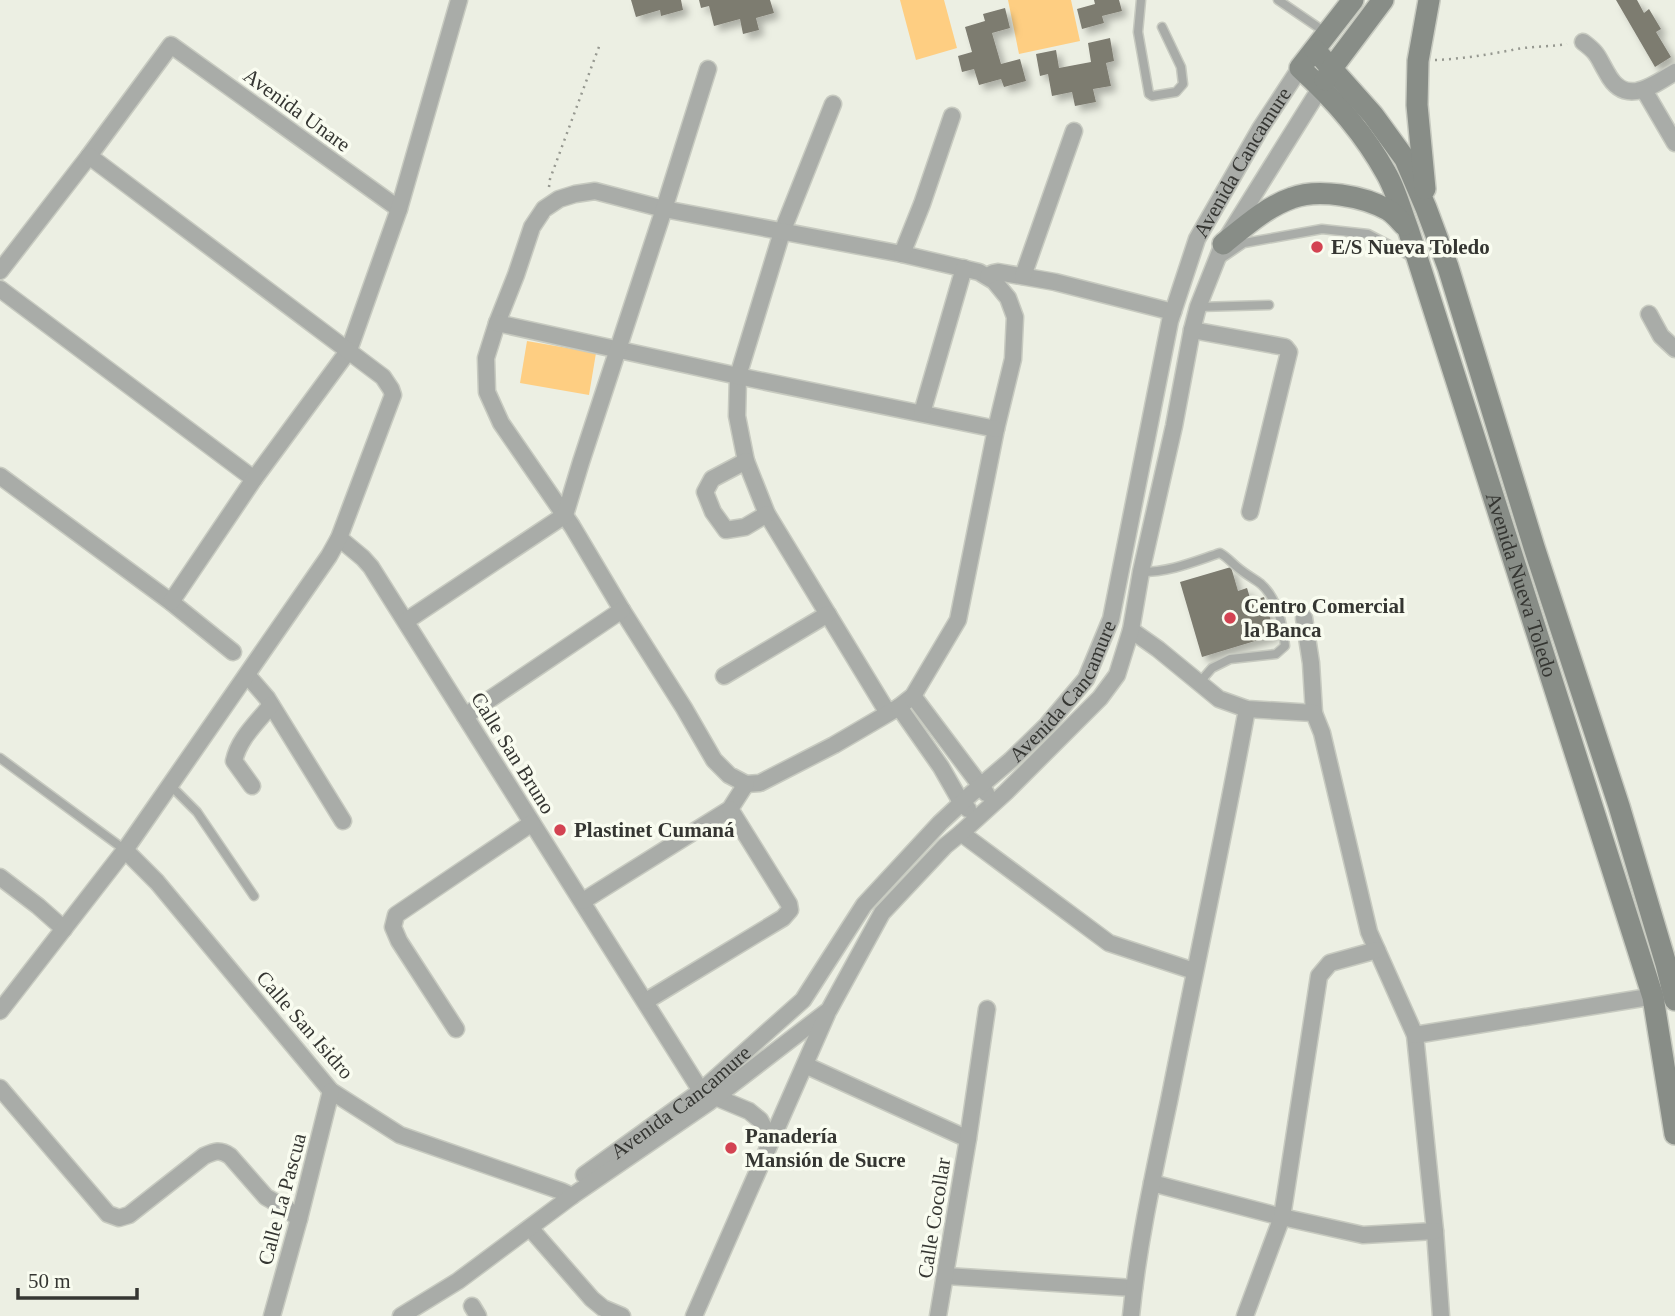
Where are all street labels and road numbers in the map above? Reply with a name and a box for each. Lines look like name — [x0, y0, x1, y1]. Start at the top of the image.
street label: Avenida Unare — [239, 63, 355, 157]
street label: Avenida Cancamure — [1188, 83, 1296, 242]
street label: Avenida Nueva Toledo — [1481, 489, 1562, 680]
street label: Avenida Cancamure — [1004, 617, 1121, 767]
street label: Calle San Bruno — [466, 688, 560, 818]
street label: Calle San Isidro — [252, 966, 358, 1084]
street label: Avenida Cancamure — [606, 1041, 755, 1164]
street label: Calle La Pascua — [253, 1130, 311, 1267]
street label: Calle Cocollar — [913, 1156, 955, 1280]

